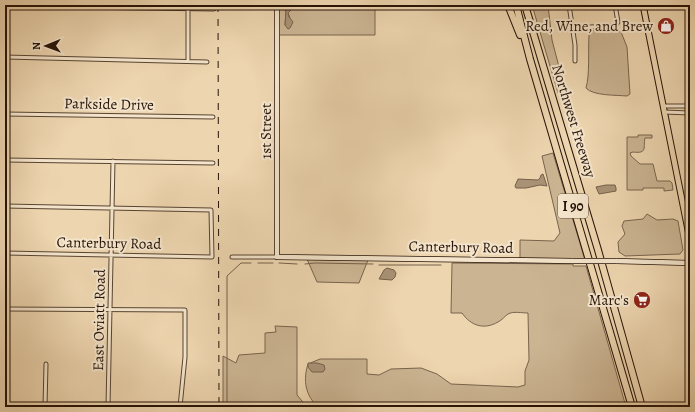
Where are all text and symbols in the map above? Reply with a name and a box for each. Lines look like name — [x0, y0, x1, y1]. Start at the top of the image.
place label: Red, Wine, and Brew — [525, 16, 653, 36]
shop icon: Red, Wine, and Brew — [656, 16, 676, 36]
north arrow — [26, 26, 66, 66]
text: N — [29, 42, 44, 50]
street label: Northwest Freeway — [547, 62, 601, 180]
street label: Parkside Drive — [64, 93, 154, 115]
street label: 1st Street — [256, 103, 276, 159]
road number: I 90 — [558, 194, 588, 218]
street label: Canterbury Road — [57, 232, 162, 254]
street label: Canterbury Road — [409, 236, 514, 258]
street label: East Oviatt Road — [88, 268, 110, 371]
place label: Marc's — [589, 290, 629, 310]
supermarket icon: Marc's — [632, 290, 652, 310]

